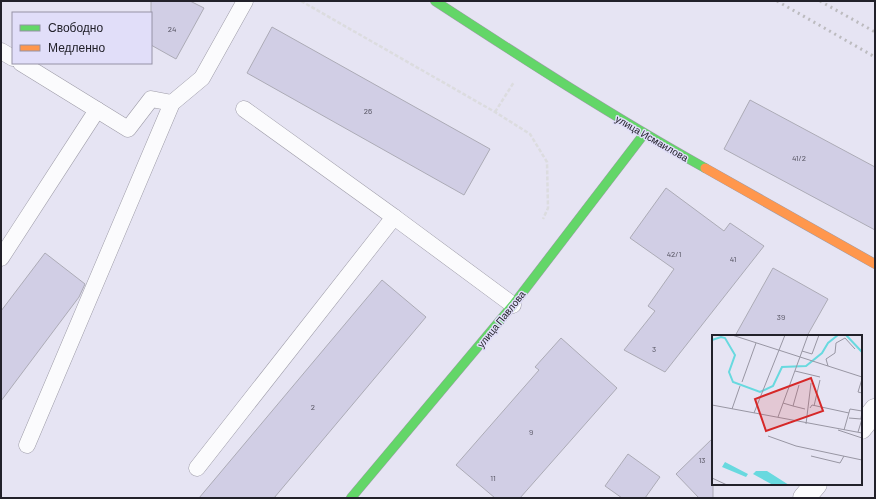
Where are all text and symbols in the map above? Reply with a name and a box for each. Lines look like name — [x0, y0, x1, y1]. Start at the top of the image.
legend — [12, 12, 152, 64]
text: Свободно — [48, 20, 103, 35]
house number: 24 — [168, 24, 176, 34]
text: Медленно — [48, 40, 105, 55]
house number: 26 — [364, 106, 372, 116]
street label: улица Исмаилова — [613, 112, 691, 164]
house number: 41/2 — [792, 153, 806, 163]
house number: 42/1 — [667, 249, 682, 259]
house number: 41 — [730, 254, 736, 264]
street label: улица Павлова — [474, 288, 528, 350]
house number: 39 — [777, 312, 785, 322]
inset map — [712, 335, 862, 485]
house number: 3 — [652, 344, 656, 354]
house number: 2 — [311, 402, 315, 412]
house number: 9 — [529, 427, 533, 437]
house number: 13 — [699, 455, 705, 465]
house number: 11 — [490, 473, 496, 483]

